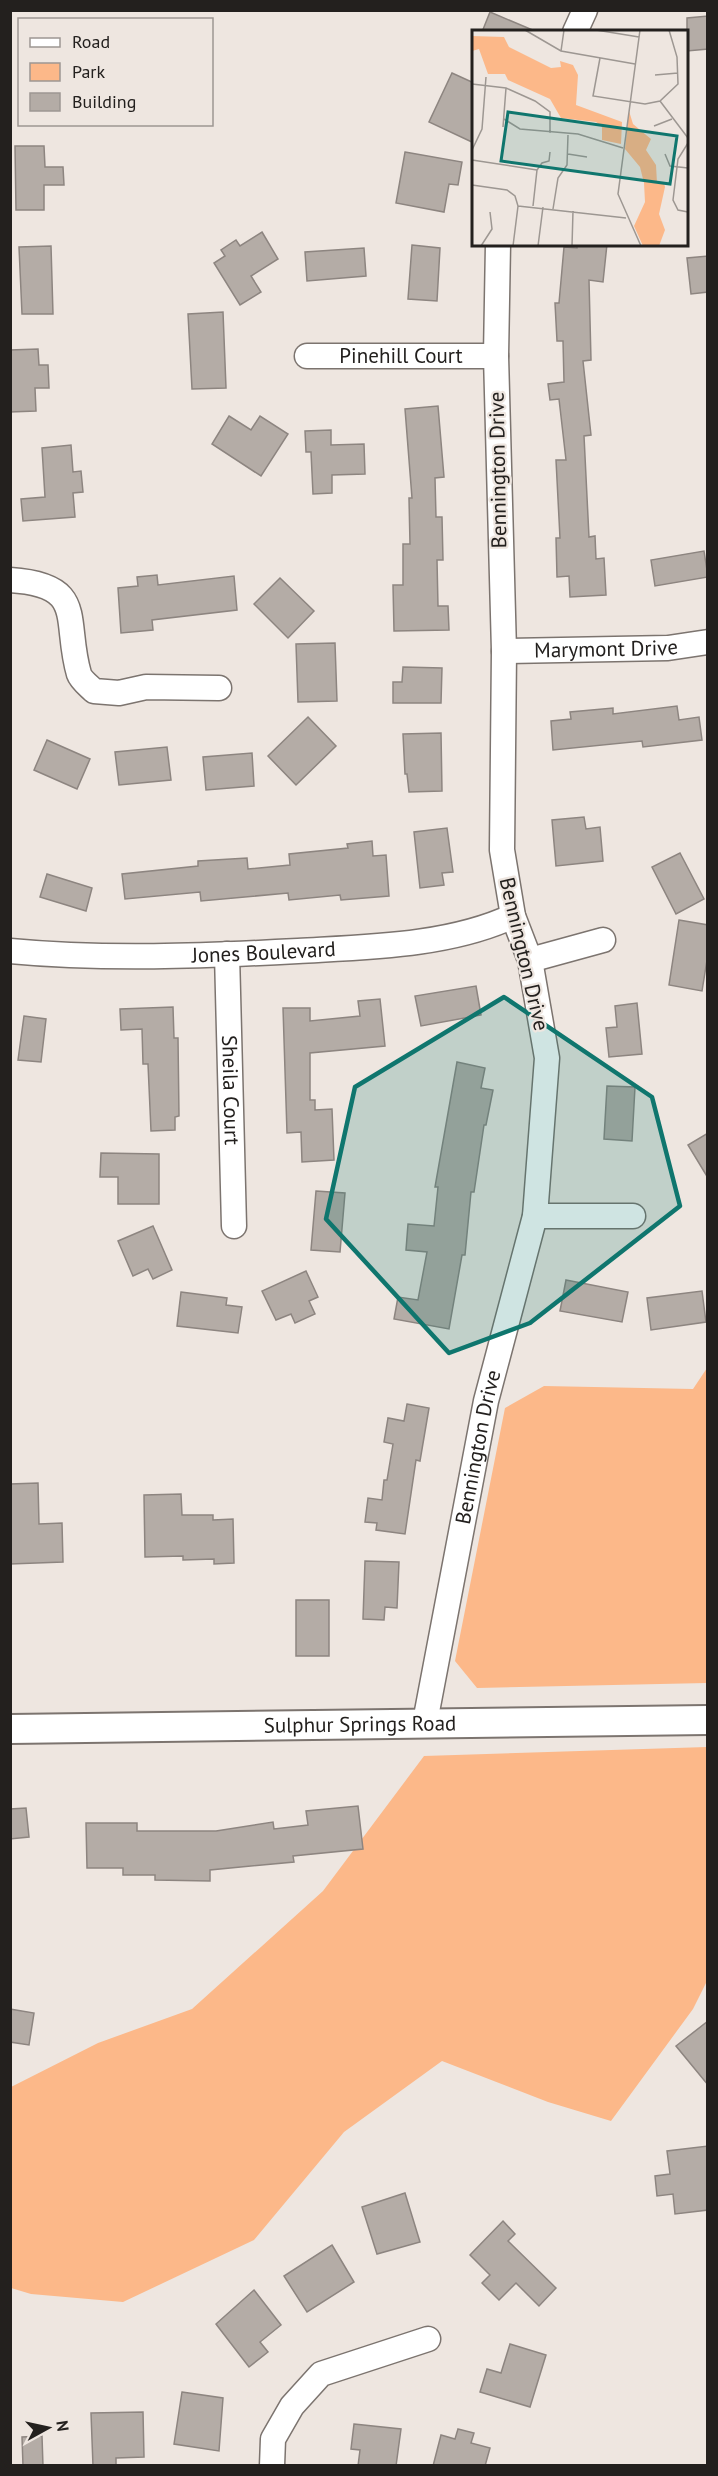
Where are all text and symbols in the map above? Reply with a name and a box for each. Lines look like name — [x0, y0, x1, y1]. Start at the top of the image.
legend — [18, 18, 213, 126]
text: Road — [72, 30, 110, 53]
inset map — [472, 30, 688, 246]
text: Park — [72, 60, 105, 83]
text: Building — [72, 90, 136, 113]
street label: Pinehill Court — [339, 342, 463, 369]
street label: Bennington Drive — [483, 391, 512, 549]
street label: Marymont Drive — [534, 633, 680, 663]
street label: Bennington Drive — [494, 875, 555, 1033]
street label: Jones Boulevard — [190, 935, 336, 969]
street label: Sheila Court — [216, 1035, 246, 1145]
street label: Bennington Drive — [449, 1367, 507, 1526]
street label: Sulphur Springs Road — [263, 1709, 456, 1739]
north arrow — [18, 2398, 78, 2458]
text: N — [52, 2419, 73, 2433]

